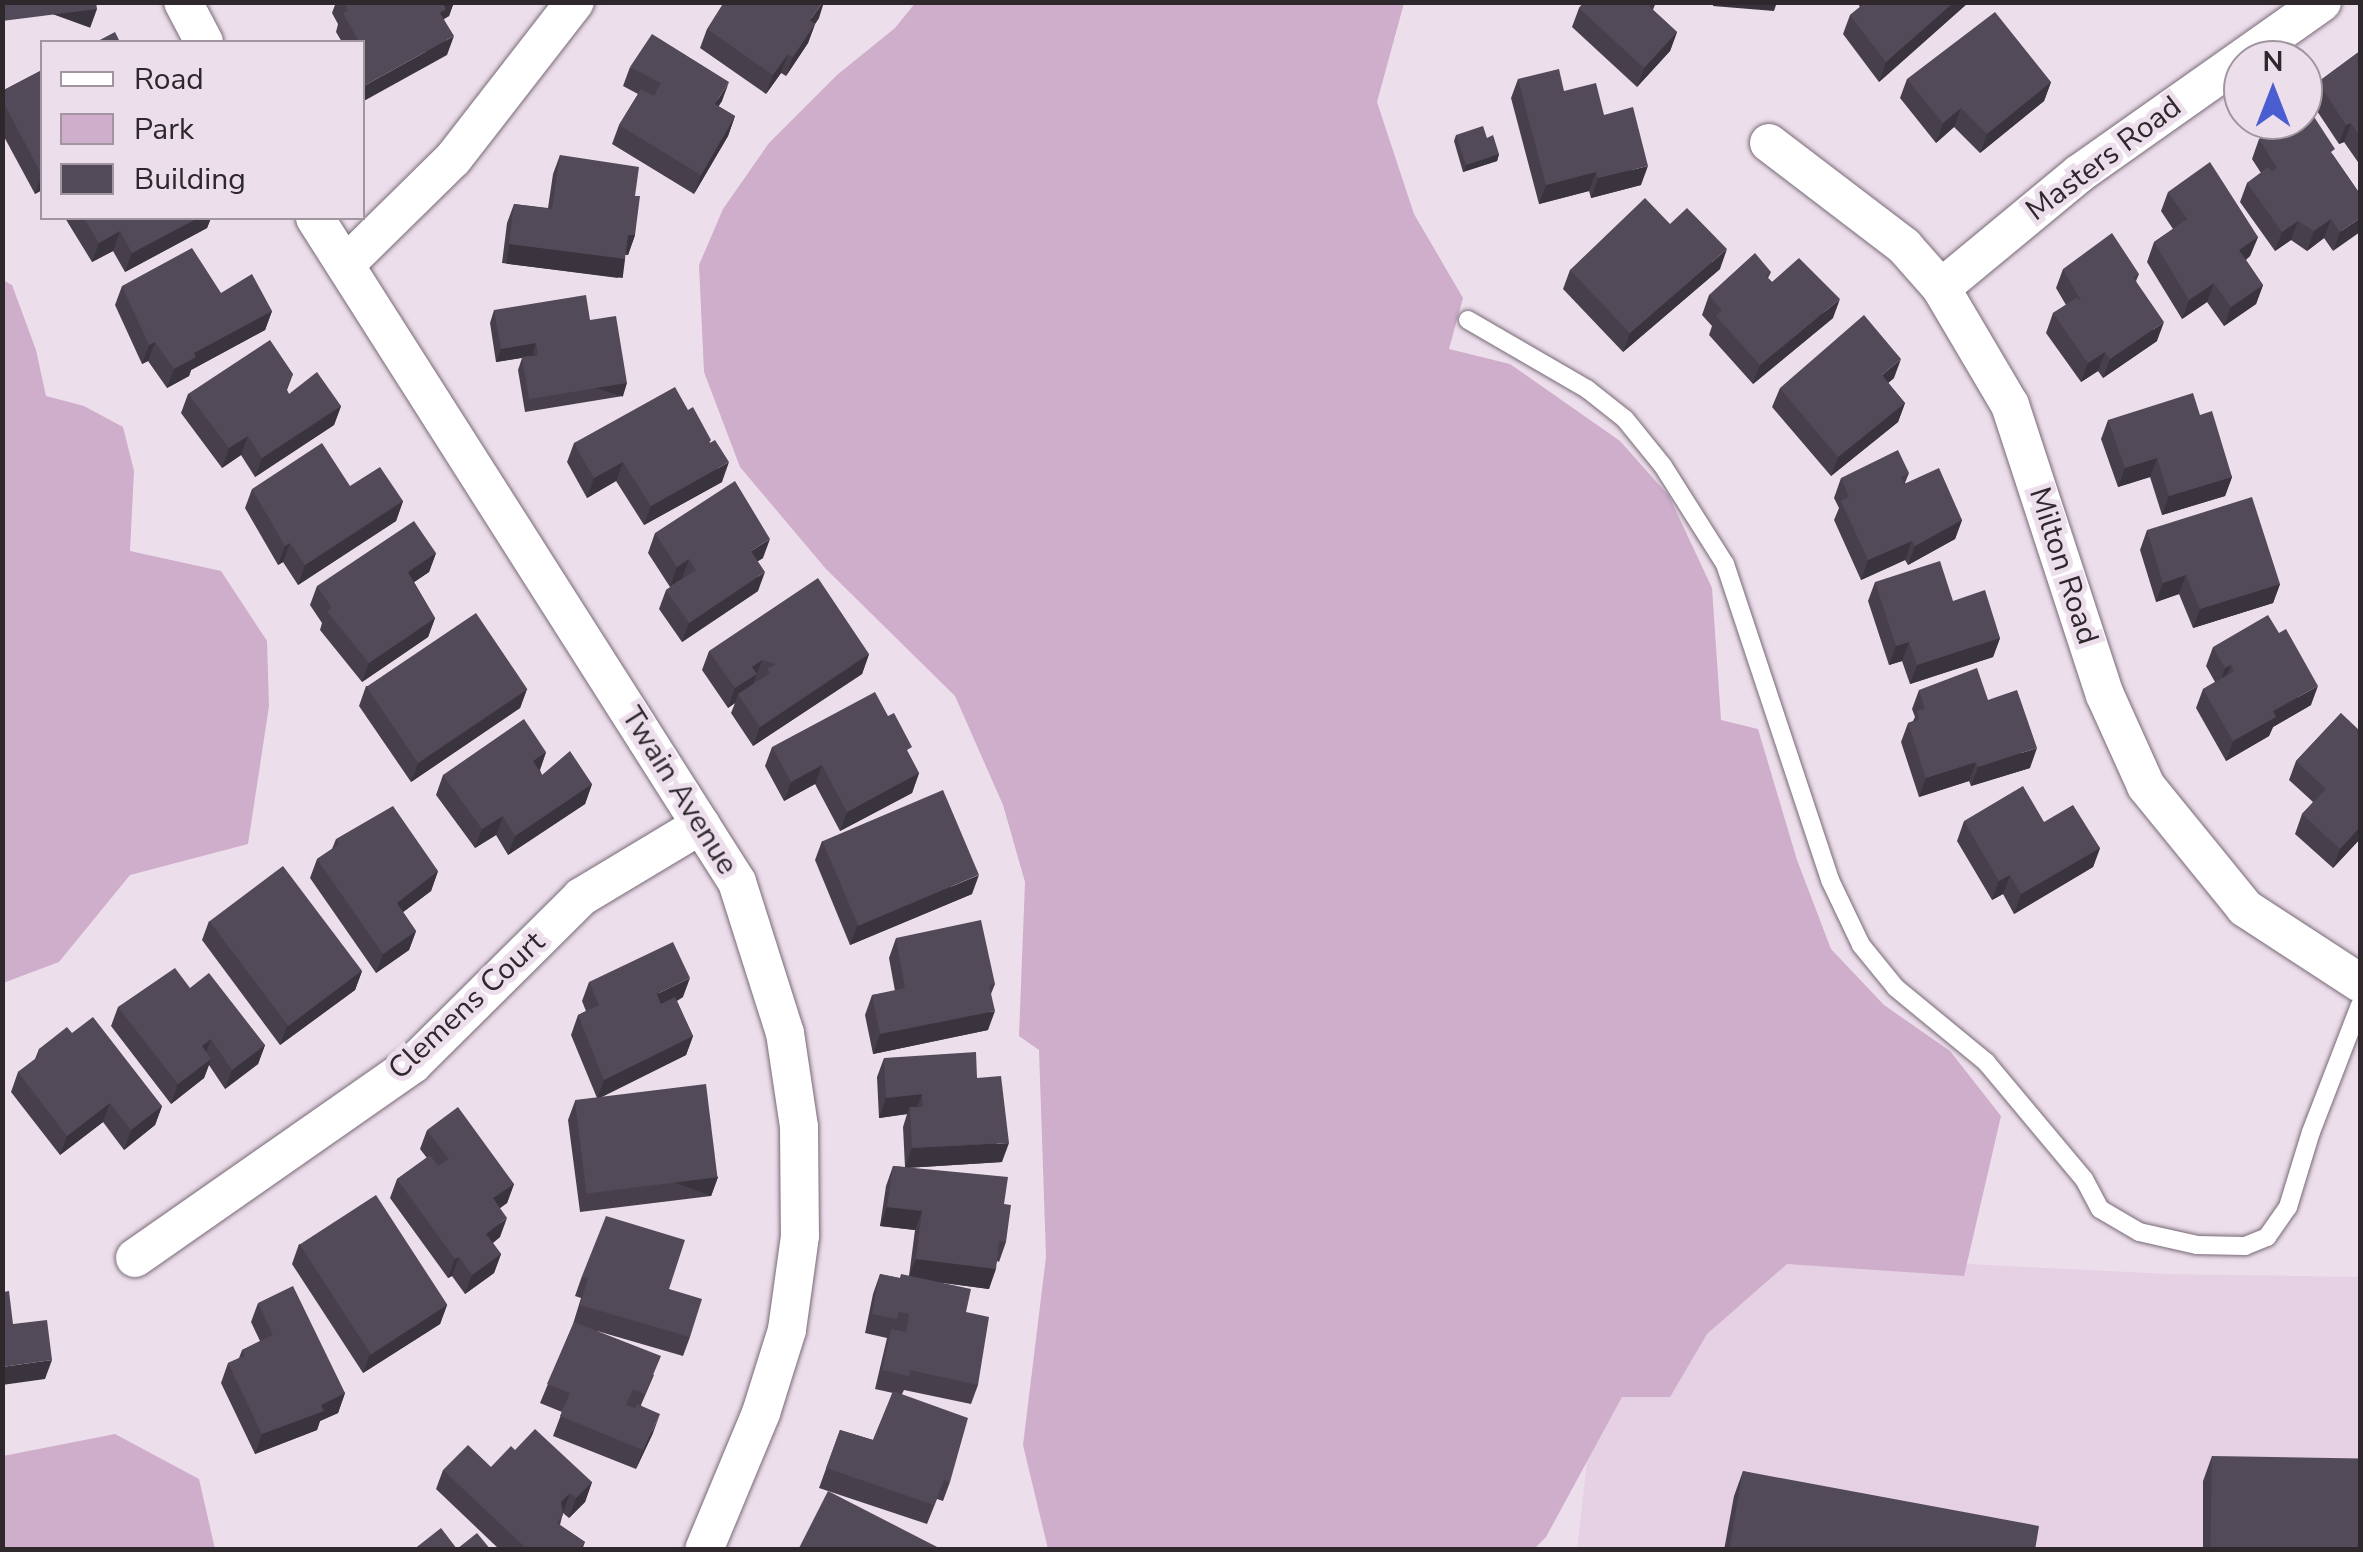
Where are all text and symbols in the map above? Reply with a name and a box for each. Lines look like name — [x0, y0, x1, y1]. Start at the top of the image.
legend — [40, 40, 365, 220]
north arrow — [2223, 40, 2323, 140]
text: N — [2263, 43, 2283, 81]
text: Road — [134, 59, 204, 100]
street label: Masters Road — [2019, 89, 2189, 229]
text: Park — [134, 109, 194, 150]
text: Building — [134, 159, 246, 200]
street label: Milton Road — [2021, 483, 2105, 649]
street label: Twain Avenue — [613, 701, 745, 881]
street label: Clemens Court — [381, 925, 553, 1087]

